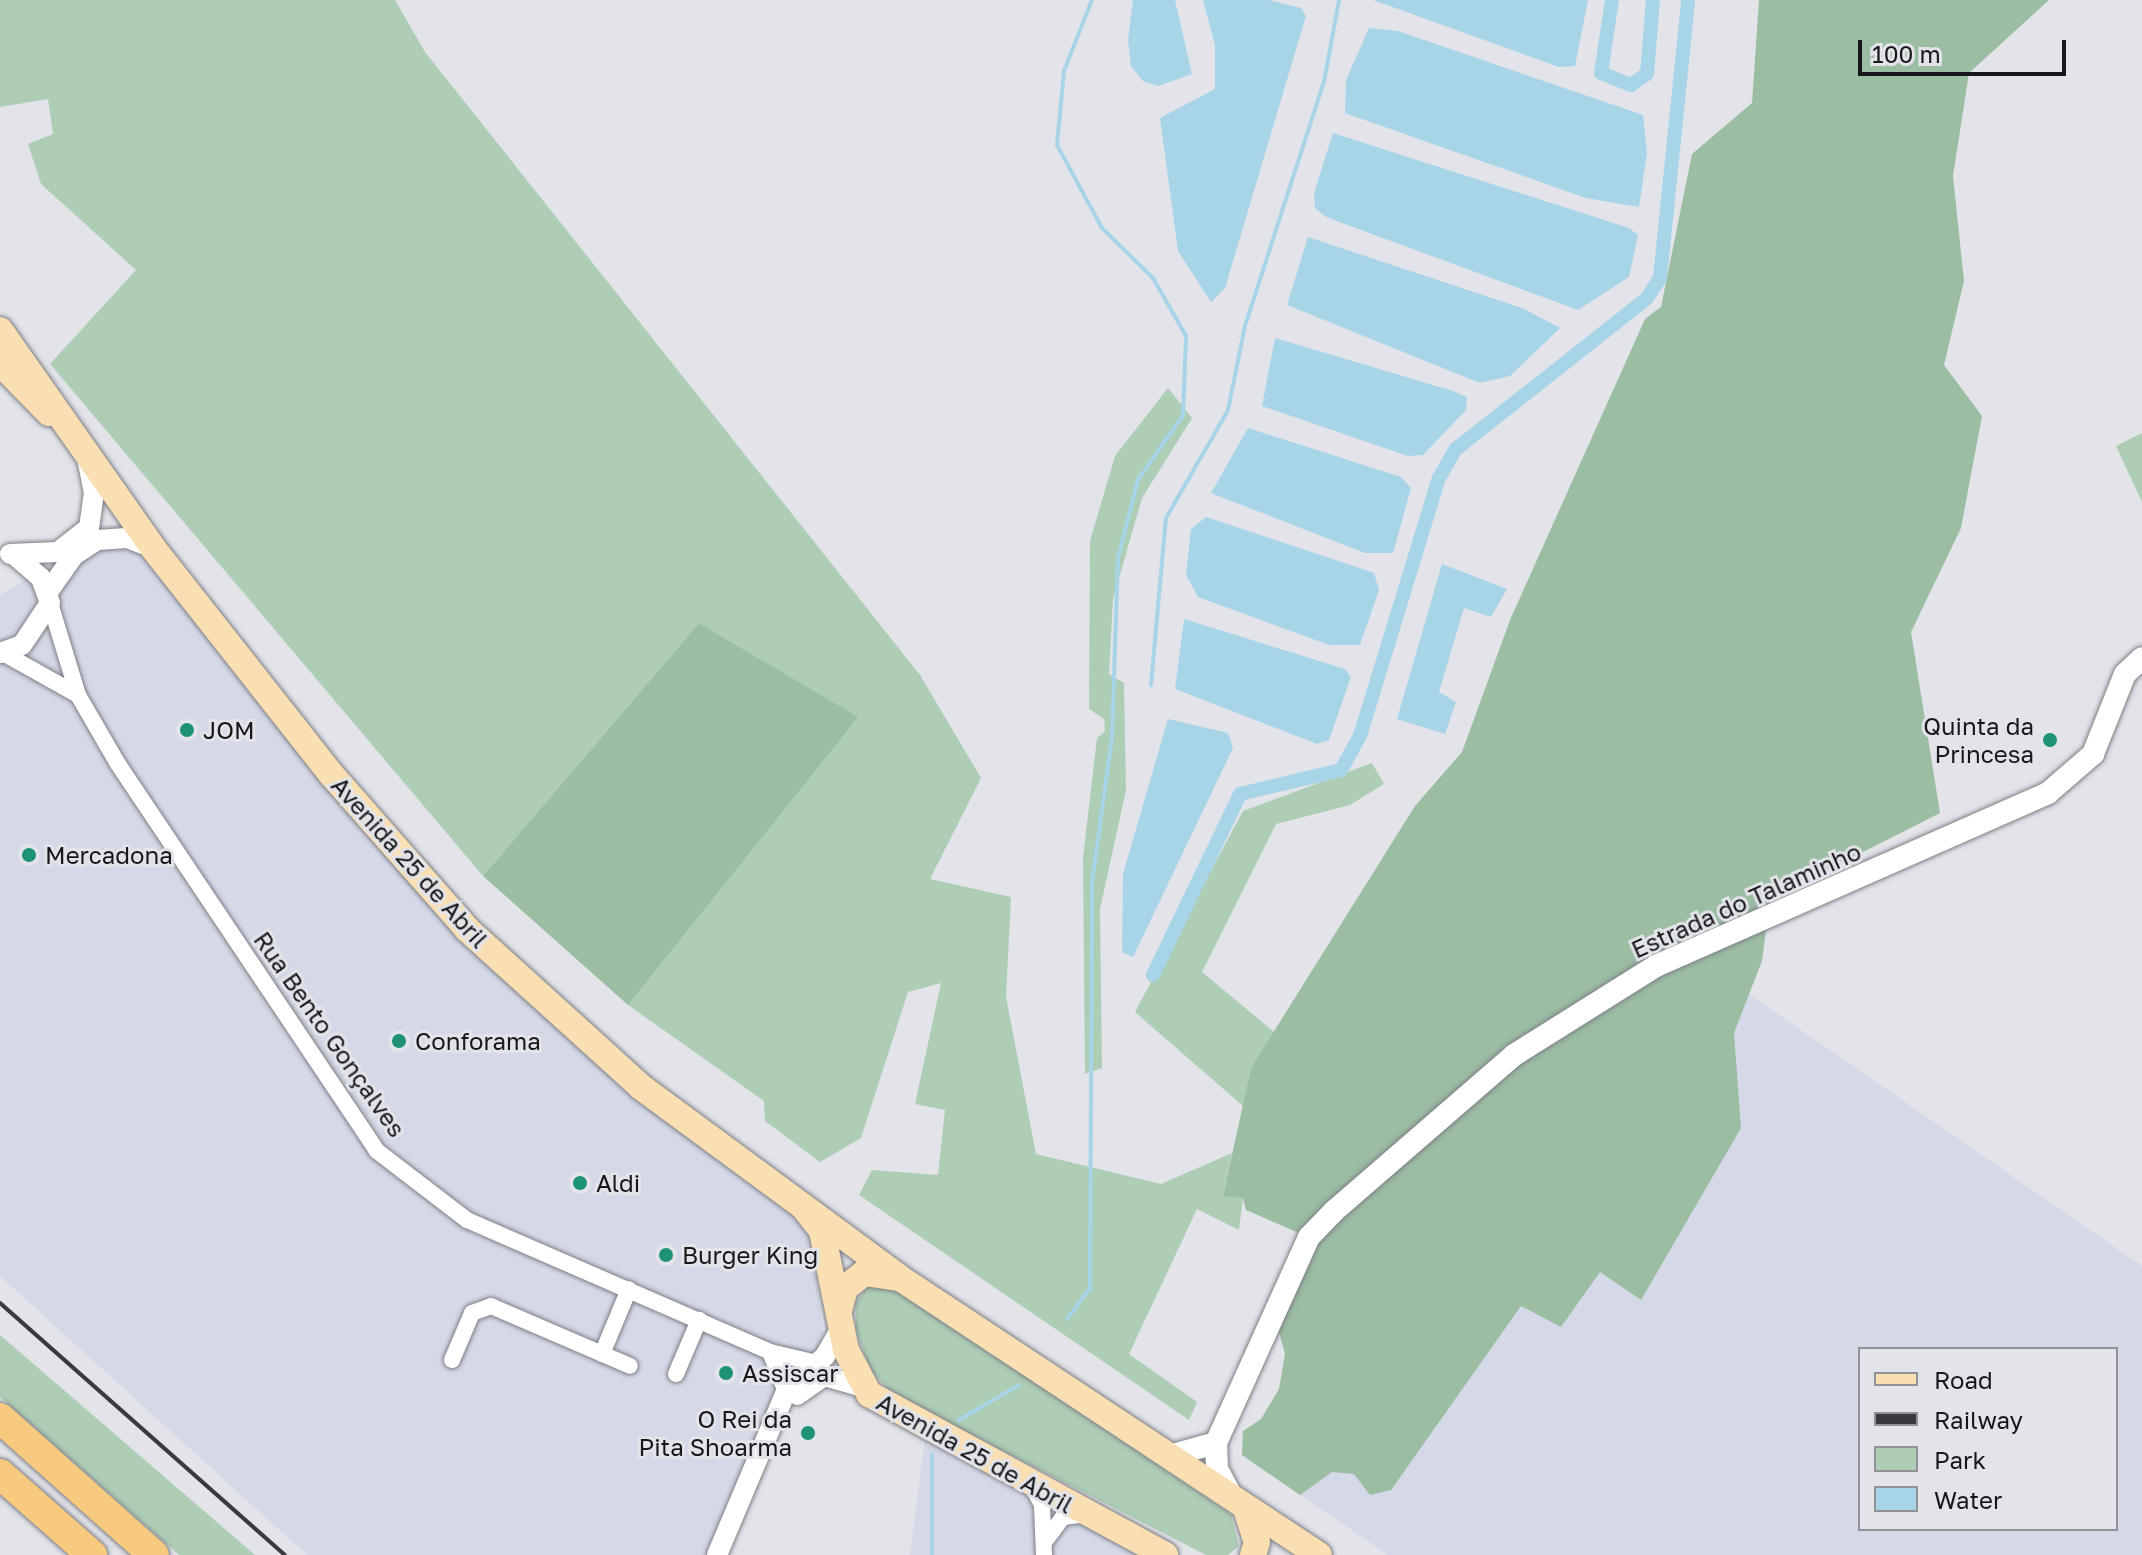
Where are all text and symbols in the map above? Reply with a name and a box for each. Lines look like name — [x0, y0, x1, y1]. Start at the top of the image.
scale bar — [1862, 24, 2070, 74]
text: 100 m — [1872, 39, 1941, 68]
place label: Quinta da Princesa — [1923, 712, 2034, 768]
place label: JOM — [203, 716, 255, 744]
marker: JOM — [178, 721, 196, 739]
marker: Quinta da Princesa — [2041, 731, 2059, 749]
street label: Avenida 25 de Abril — [326, 771, 494, 953]
street label: Estrada do Talaminho — [1627, 836, 1865, 964]
place label: Mercadona — [45, 841, 173, 869]
marker: Mercadona — [20, 846, 38, 864]
street label: Rua Bento Gonçalves — [248, 926, 412, 1142]
place label: Conforama — [415, 1027, 541, 1055]
marker: Conforama — [390, 1032, 408, 1050]
place label: Aldi — [596, 1169, 640, 1197]
marker: Aldi — [571, 1174, 589, 1192]
place label: Burger King — [682, 1241, 818, 1269]
marker: Burger King — [657, 1246, 675, 1264]
legend — [1858, 1347, 2118, 1531]
place label: Assiscar — [742, 1359, 839, 1387]
marker: Assiscar — [717, 1364, 735, 1382]
text: Road — [1934, 1365, 1993, 1394]
street label: Avenida 25 de Abril — [872, 1387, 1078, 1519]
place label: O Rei da Pita Shoarma — [638, 1405, 792, 1461]
text: Railway — [1934, 1405, 2023, 1434]
marker: O Rei da Pita Shoarma — [799, 1424, 817, 1442]
text: Park — [1934, 1445, 1986, 1474]
text: Water — [1934, 1485, 2002, 1514]

